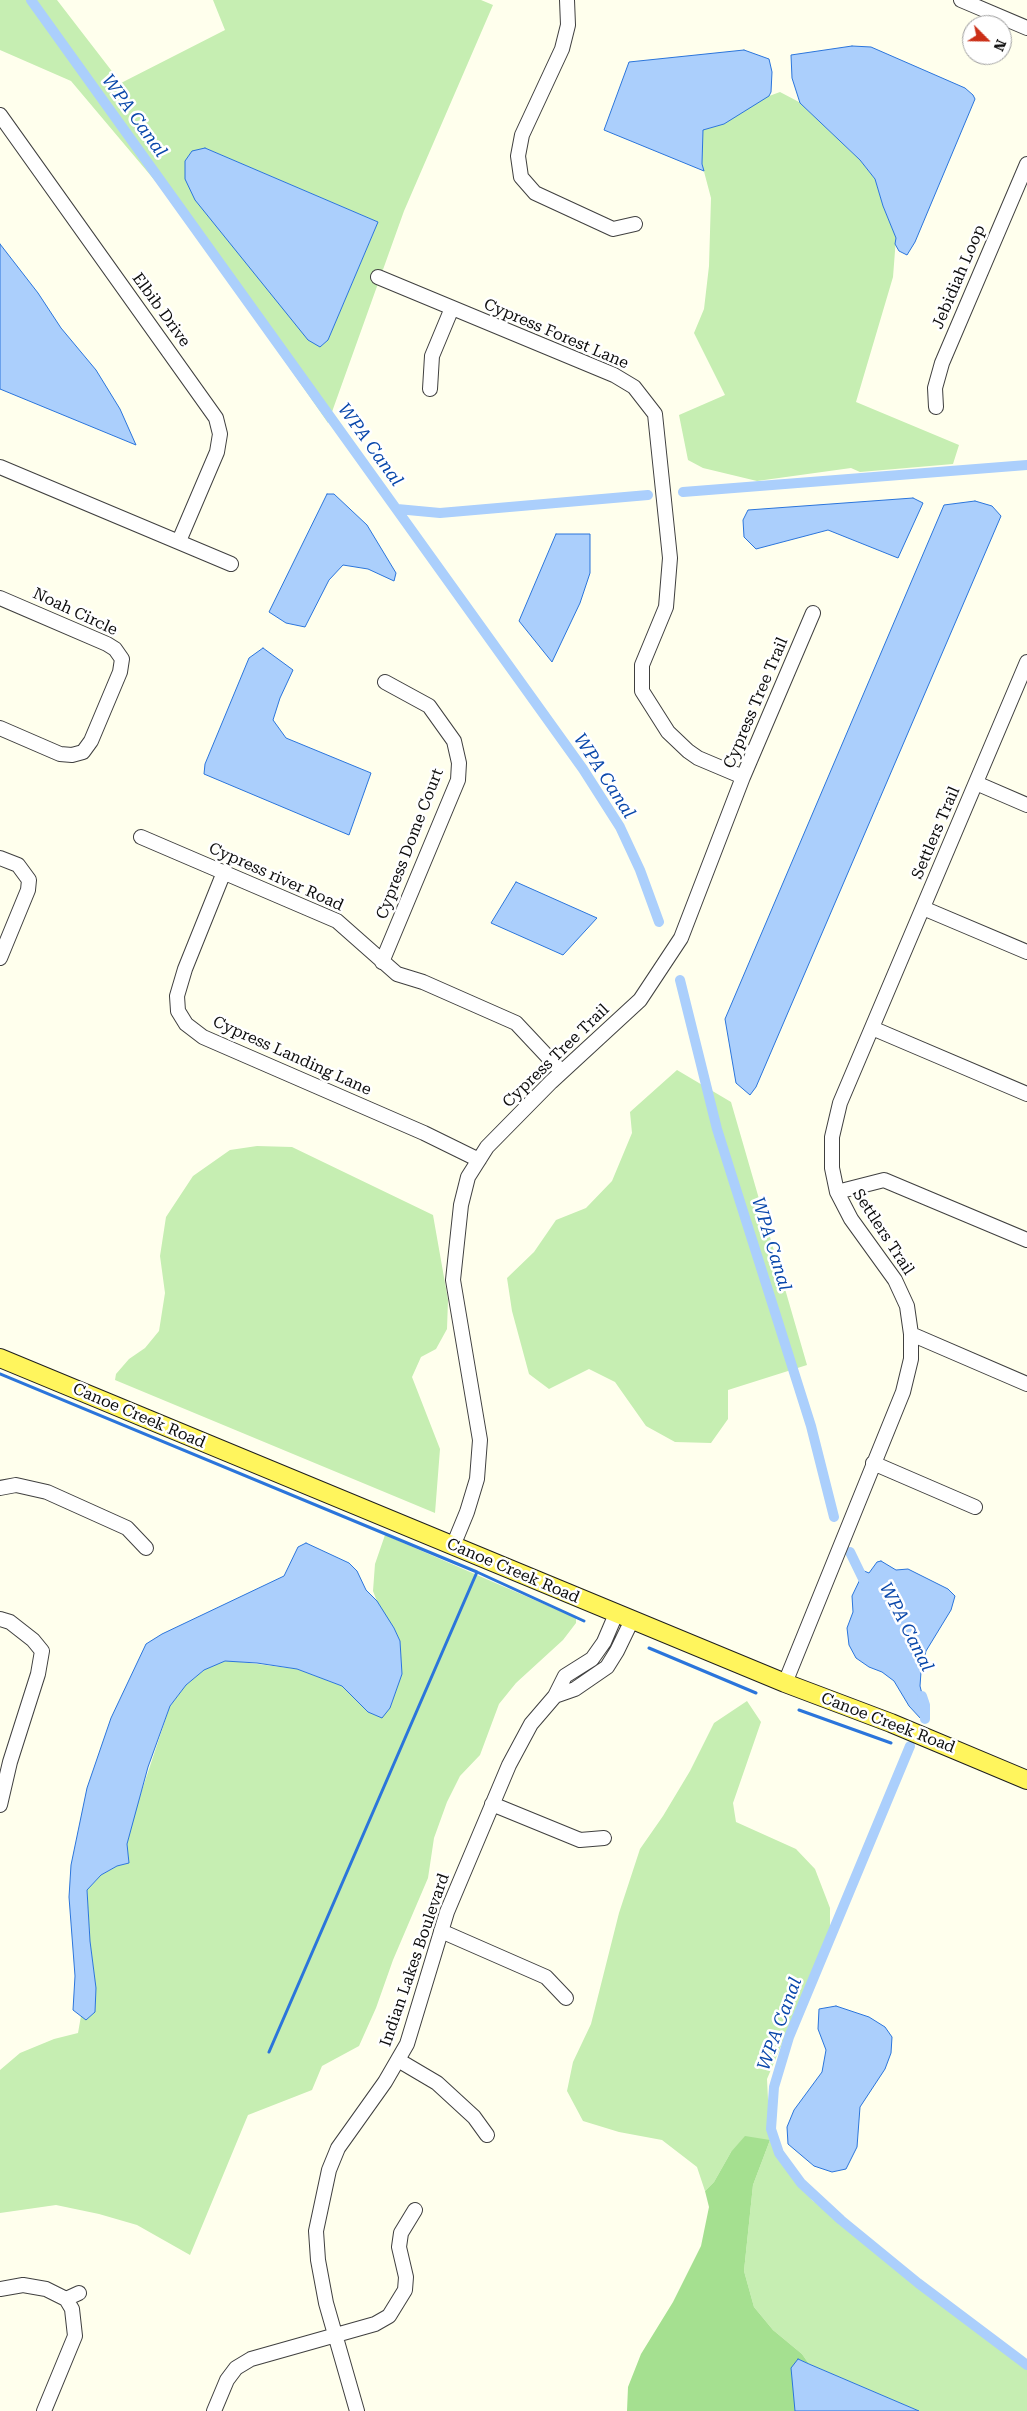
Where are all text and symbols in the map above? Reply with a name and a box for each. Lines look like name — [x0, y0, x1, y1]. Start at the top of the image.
north arrow — [962, 15, 1012, 65]
text: N — [990, 37, 1009, 54]
water label: WPA Canal — [97, 70, 171, 162]
street label: Jebidiah Loop — [928, 222, 990, 332]
street label: Elbib Drive — [128, 269, 194, 351]
street label: Cypress Forest Lane — [481, 295, 631, 373]
water label: WPA Canal — [333, 399, 407, 491]
street label: Noah Circle — [30, 584, 120, 640]
street label: Cypress Tree Trail — [720, 635, 792, 771]
water label: WPA Canal — [569, 729, 639, 823]
street label: Cypress Dome Court — [372, 766, 448, 922]
street label: Settlers Trail — [908, 784, 964, 882]
street label: Cypress river Road — [206, 839, 346, 915]
street label: Cypress Tree Trail — [499, 1000, 613, 1112]
street label: Cypress Landing Lane — [210, 1012, 374, 1100]
street label: Settlers Trail — [848, 1185, 918, 1279]
water label: WPA Canal — [746, 1194, 796, 1294]
street label: Canoe Creek Road — [70, 1379, 208, 1453]
street label: Canoe Creek Road — [444, 1534, 582, 1608]
water label: WPA Canal — [874, 1579, 938, 1675]
street label: Canoe Creek Road — [818, 1689, 958, 1757]
street label: Indian Lakes Boulevard — [376, 1871, 454, 2049]
water label: WPA Canal — [753, 1975, 807, 2073]

